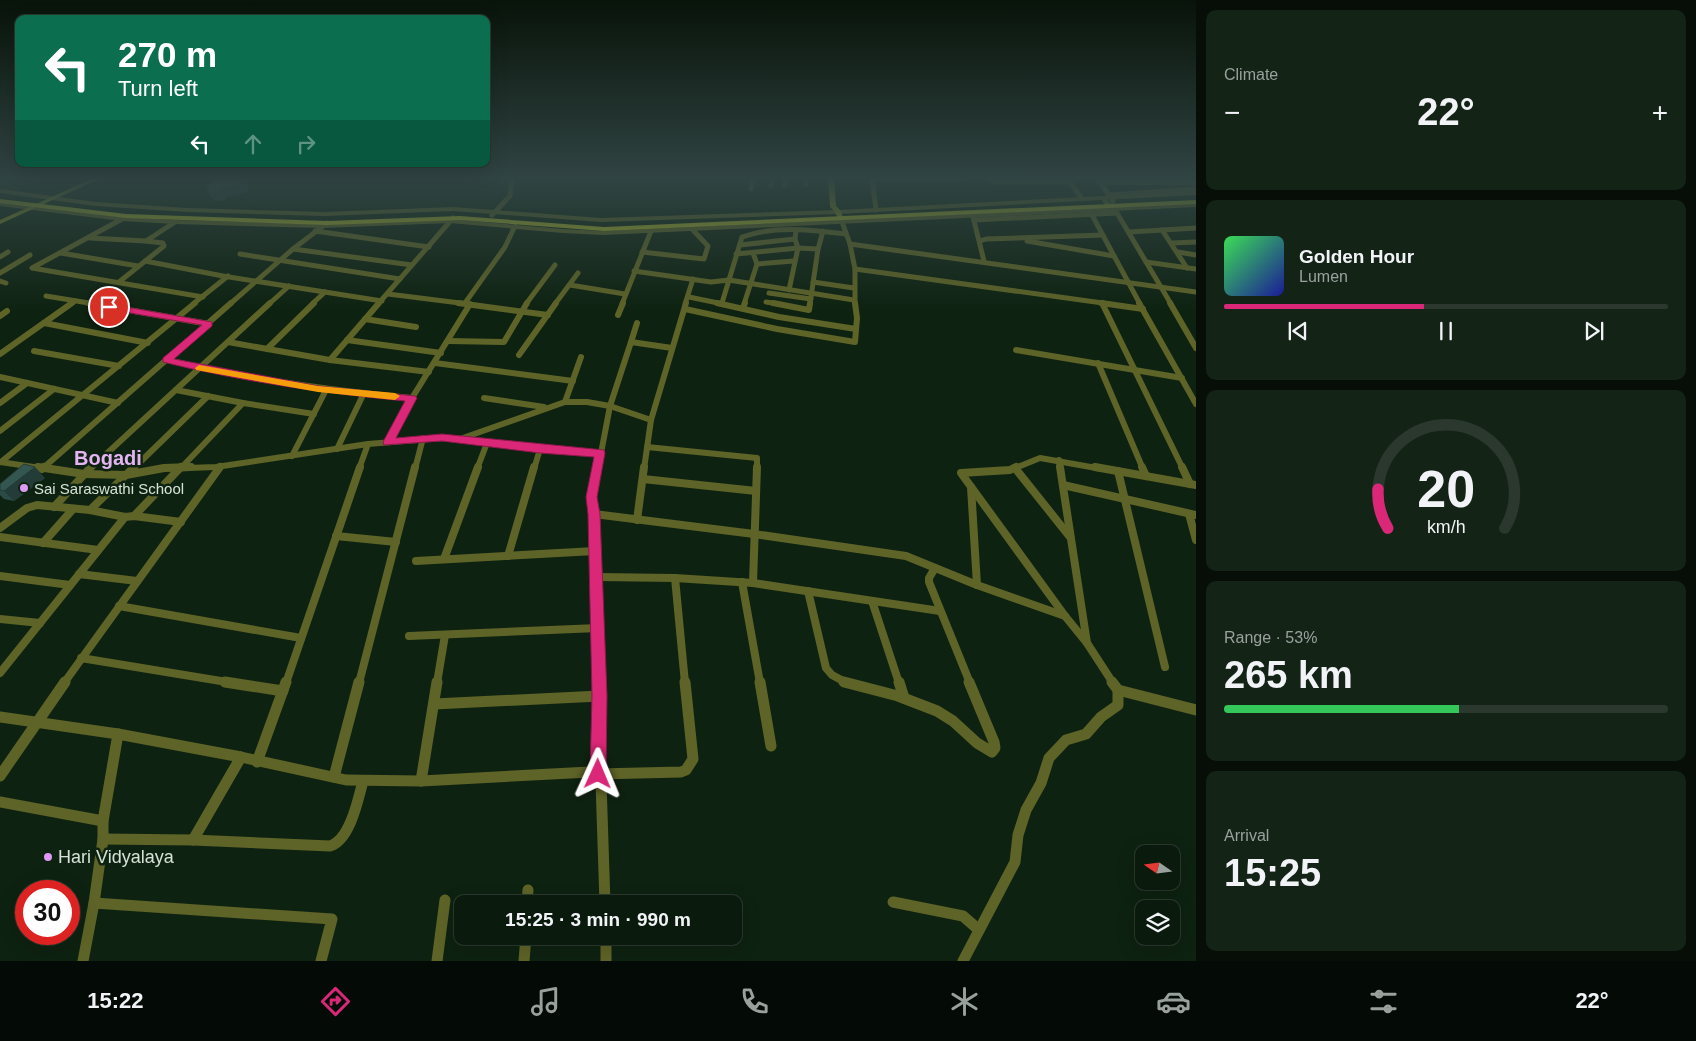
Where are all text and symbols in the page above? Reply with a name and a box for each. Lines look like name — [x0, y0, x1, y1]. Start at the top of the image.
icon: left — [35, 35, 100, 100]
text: 270 m — [118, 35, 217, 74]
text: Climate — [1224, 66, 1278, 83]
text: Turn left — [118, 76, 198, 101]
text: 22° — [1417, 91, 1475, 133]
text: − — [1224, 97, 1240, 128]
text: + — [1652, 97, 1668, 128]
icon: left — [186, 130, 214, 158]
icon: ahead — [239, 130, 267, 158]
icon: right — [292, 130, 320, 158]
text: Golden Hour — [1299, 246, 1414, 267]
text: Lumen — [1299, 268, 1348, 285]
pin — [88, 286, 130, 328]
icon: arrive — [95, 293, 123, 321]
icon: previous — [1284, 317, 1312, 345]
icon: pause — [1432, 317, 1460, 345]
icon: next — [1580, 317, 1608, 345]
district label: Bogadi — [74, 447, 142, 469]
text: 20 — [1417, 460, 1475, 518]
place label: Sai Saraswathi School — [34, 480, 184, 497]
marker: Sai Saraswathi School — [18, 482, 30, 494]
text: km/h — [1427, 517, 1465, 537]
text: Range · 53% — [1224, 629, 1317, 646]
text: 265 km — [1224, 654, 1353, 696]
position arrow — [571, 747, 623, 799]
text: Arrival — [1224, 827, 1269, 844]
north arrow — [1135, 845, 1180, 890]
map controls — [1135, 845, 1180, 945]
place label: Hari Vidyalaya — [58, 847, 175, 867]
marker: Hari Vidyalaya — [42, 851, 54, 863]
text: 15:25 — [1224, 852, 1321, 894]
speed limit sign: 30 — [15, 880, 80, 945]
button: layers — [1135, 900, 1180, 945]
text: 15:25 · 3 min · 990 m — [505, 909, 691, 930]
icon: directions — [318, 984, 353, 1019]
icon: music — [528, 984, 563, 1019]
icon: phone — [737, 984, 772, 1019]
icon: climate — [947, 984, 982, 1019]
icon: car — [1156, 984, 1191, 1019]
icon: filters — [1366, 984, 1401, 1019]
text: 15:22 — [87, 988, 144, 1013]
text: 22° — [1575, 988, 1609, 1013]

